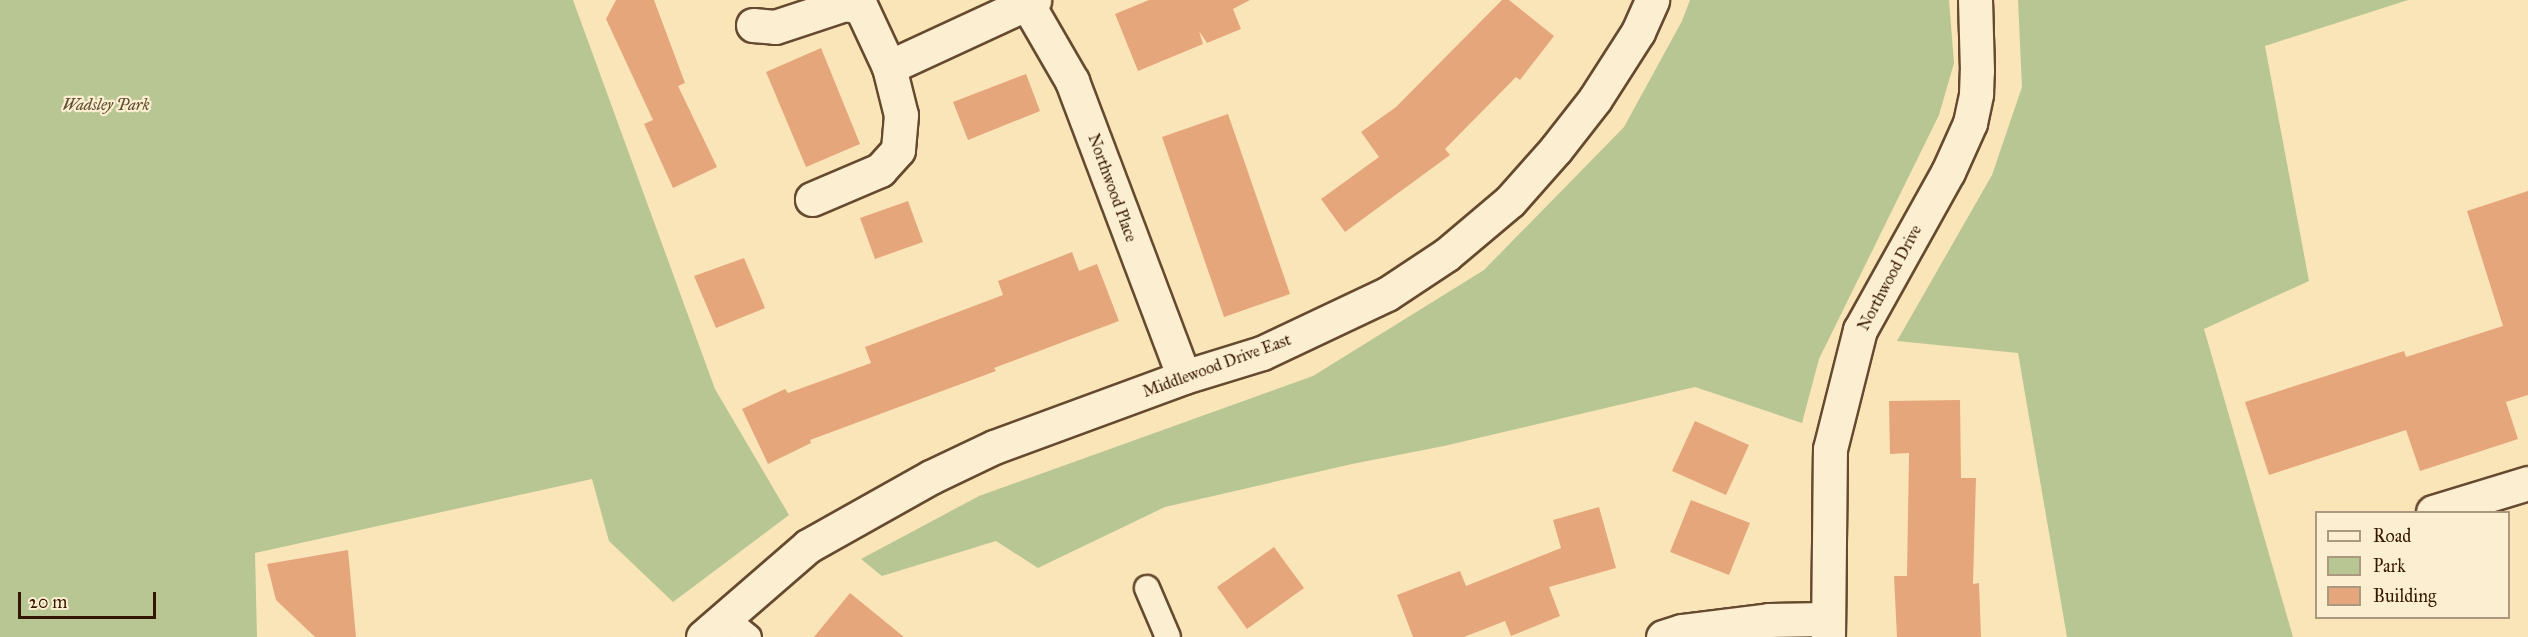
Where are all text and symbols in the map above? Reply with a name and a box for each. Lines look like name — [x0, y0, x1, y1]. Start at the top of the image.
park label: Wadsley Park — [62, 95, 150, 115]
street label: Northwood Place — [1084, 131, 1140, 245]
street label: Northwood Drive — [1854, 222, 1926, 334]
street label: Middlewood Drive East — [1140, 330, 1294, 402]
legend — [2315, 511, 2510, 619]
text: Road — [2373, 525, 2411, 547]
text: Park — [2373, 555, 2406, 577]
scale bar — [21, 580, 159, 618]
text: Building — [2373, 585, 2436, 607]
text: 20 m — [29, 591, 67, 613]

